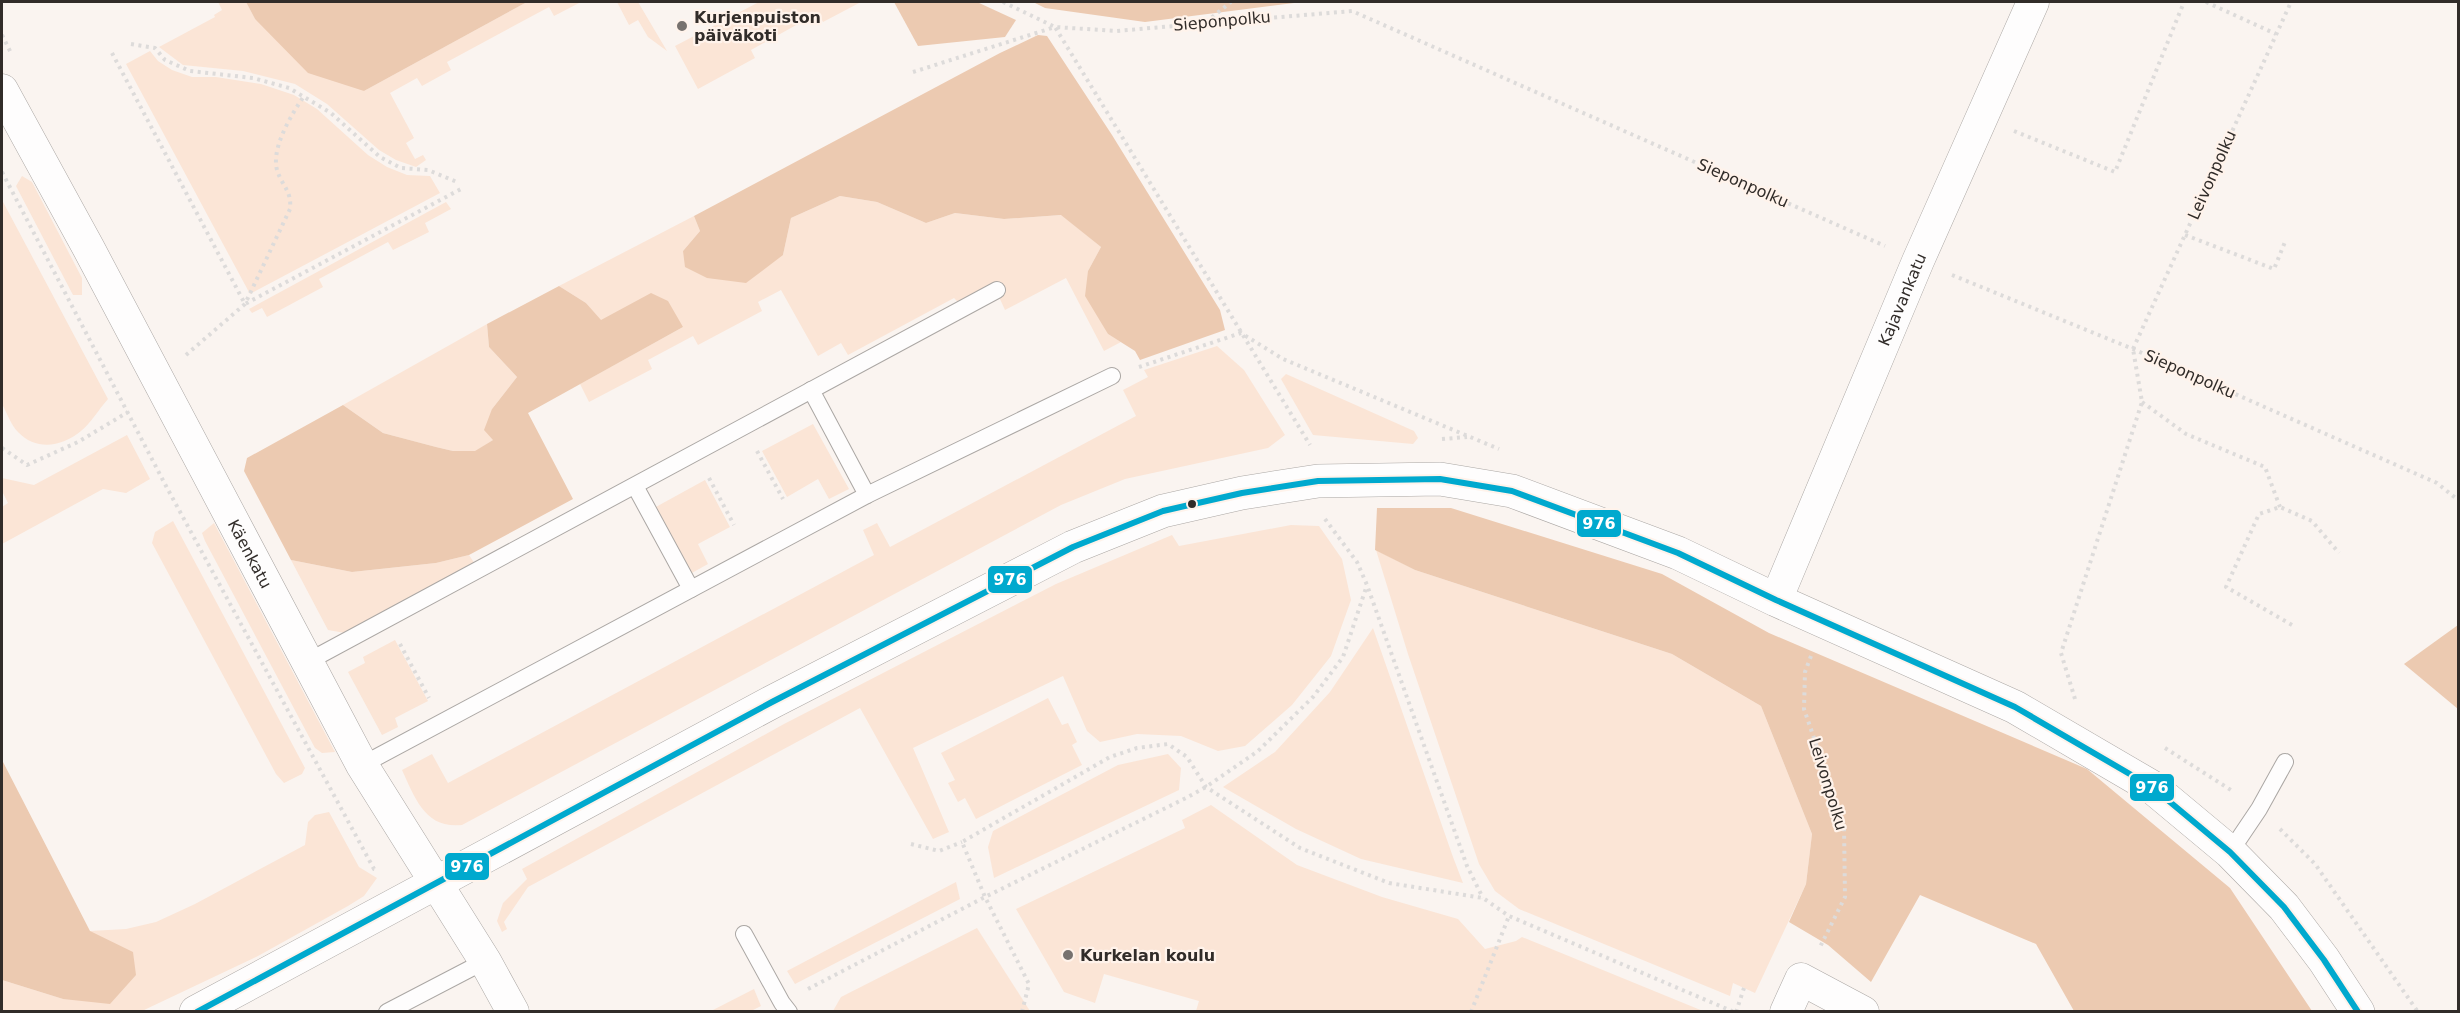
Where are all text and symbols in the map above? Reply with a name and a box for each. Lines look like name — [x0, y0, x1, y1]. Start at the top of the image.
street label: Sieponpolku — [1172, 7, 1272, 35]
place label: Kurjenpuiston päiväkoti — [694, 8, 821, 45]
marker: Kurjenpuiston päiväkoti — [675, 19, 689, 33]
street label: Leivonpolku — [2184, 127, 2240, 223]
street label: Sieponpolku — [1694, 154, 1792, 212]
street label: Kajavankatu — [1874, 250, 1930, 349]
street label: Sieponpolku — [2141, 345, 2239, 403]
unlabelled marker — [1186, 498, 1198, 510]
line badge: 976 — [1576, 509, 1622, 538]
text: 976 — [1582, 514, 1616, 533]
street label: Käenkatu — [224, 516, 276, 591]
line badge: 976 — [987, 565, 1033, 594]
text: 976 — [993, 570, 1027, 589]
street label: Leivonpolku — [1805, 735, 1851, 833]
line badge: 976 — [2129, 773, 2175, 802]
text: 976 — [2135, 778, 2169, 797]
line badge: 976 — [444, 852, 490, 881]
text: 976 — [450, 857, 484, 876]
place label: Kurkelan koulu — [1080, 946, 1215, 965]
marker: Kurkelan koulu — [1061, 948, 1075, 962]

